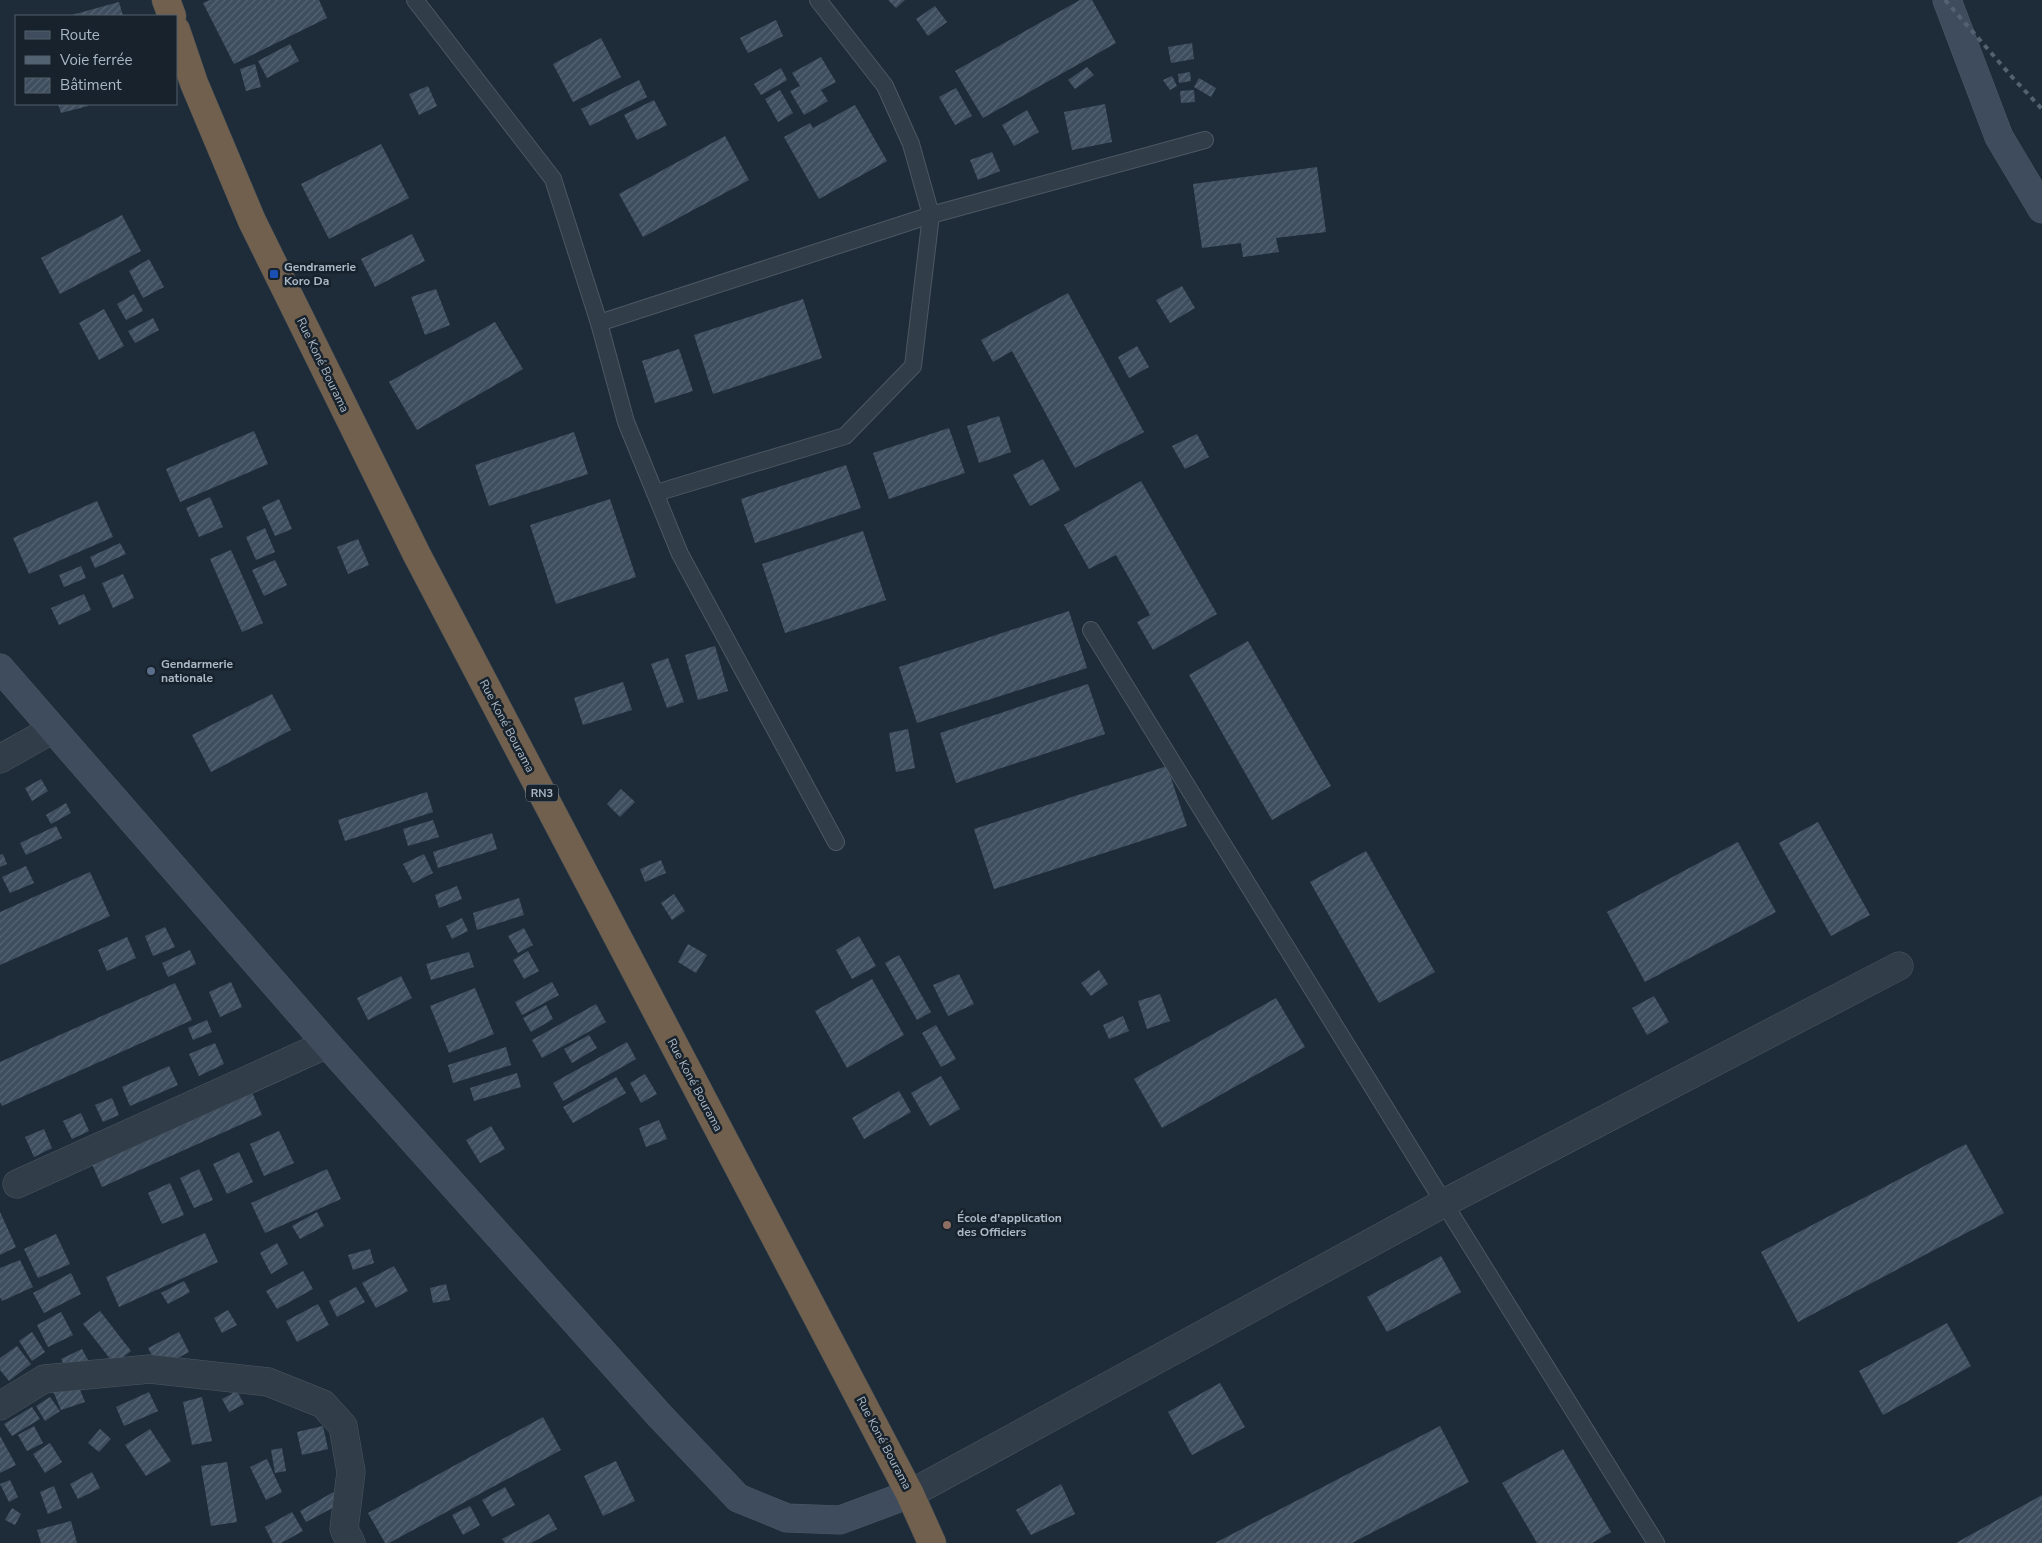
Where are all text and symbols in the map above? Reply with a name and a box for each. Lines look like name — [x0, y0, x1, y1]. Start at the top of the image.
legend — [15, 15, 178, 105]
text: Route — [60, 25, 100, 45]
text: Voie ferrée — [59, 50, 132, 70]
text: Bâtiment — [60, 75, 122, 95]
place label: Gendramerie Koro Da — [284, 259, 357, 289]
marker: Gendramerie Koro Da — [268, 268, 280, 280]
street label: Rue Koné Bourama — [293, 315, 353, 415]
place label: Gendarmerie nationale — [161, 656, 234, 686]
marker: Gendarmerie nationale — [145, 665, 157, 677]
street label: Rue Koné Bourama — [476, 677, 538, 775]
road number: RN3 — [526, 784, 558, 801]
street label: Rue Koné Bourama — [664, 1036, 726, 1134]
place label: École d'application des Officiers — [957, 1210, 1062, 1240]
marker: École d'application des Officiers — [941, 1219, 953, 1231]
street label: Rue Koné Bourama — [853, 1394, 915, 1492]

